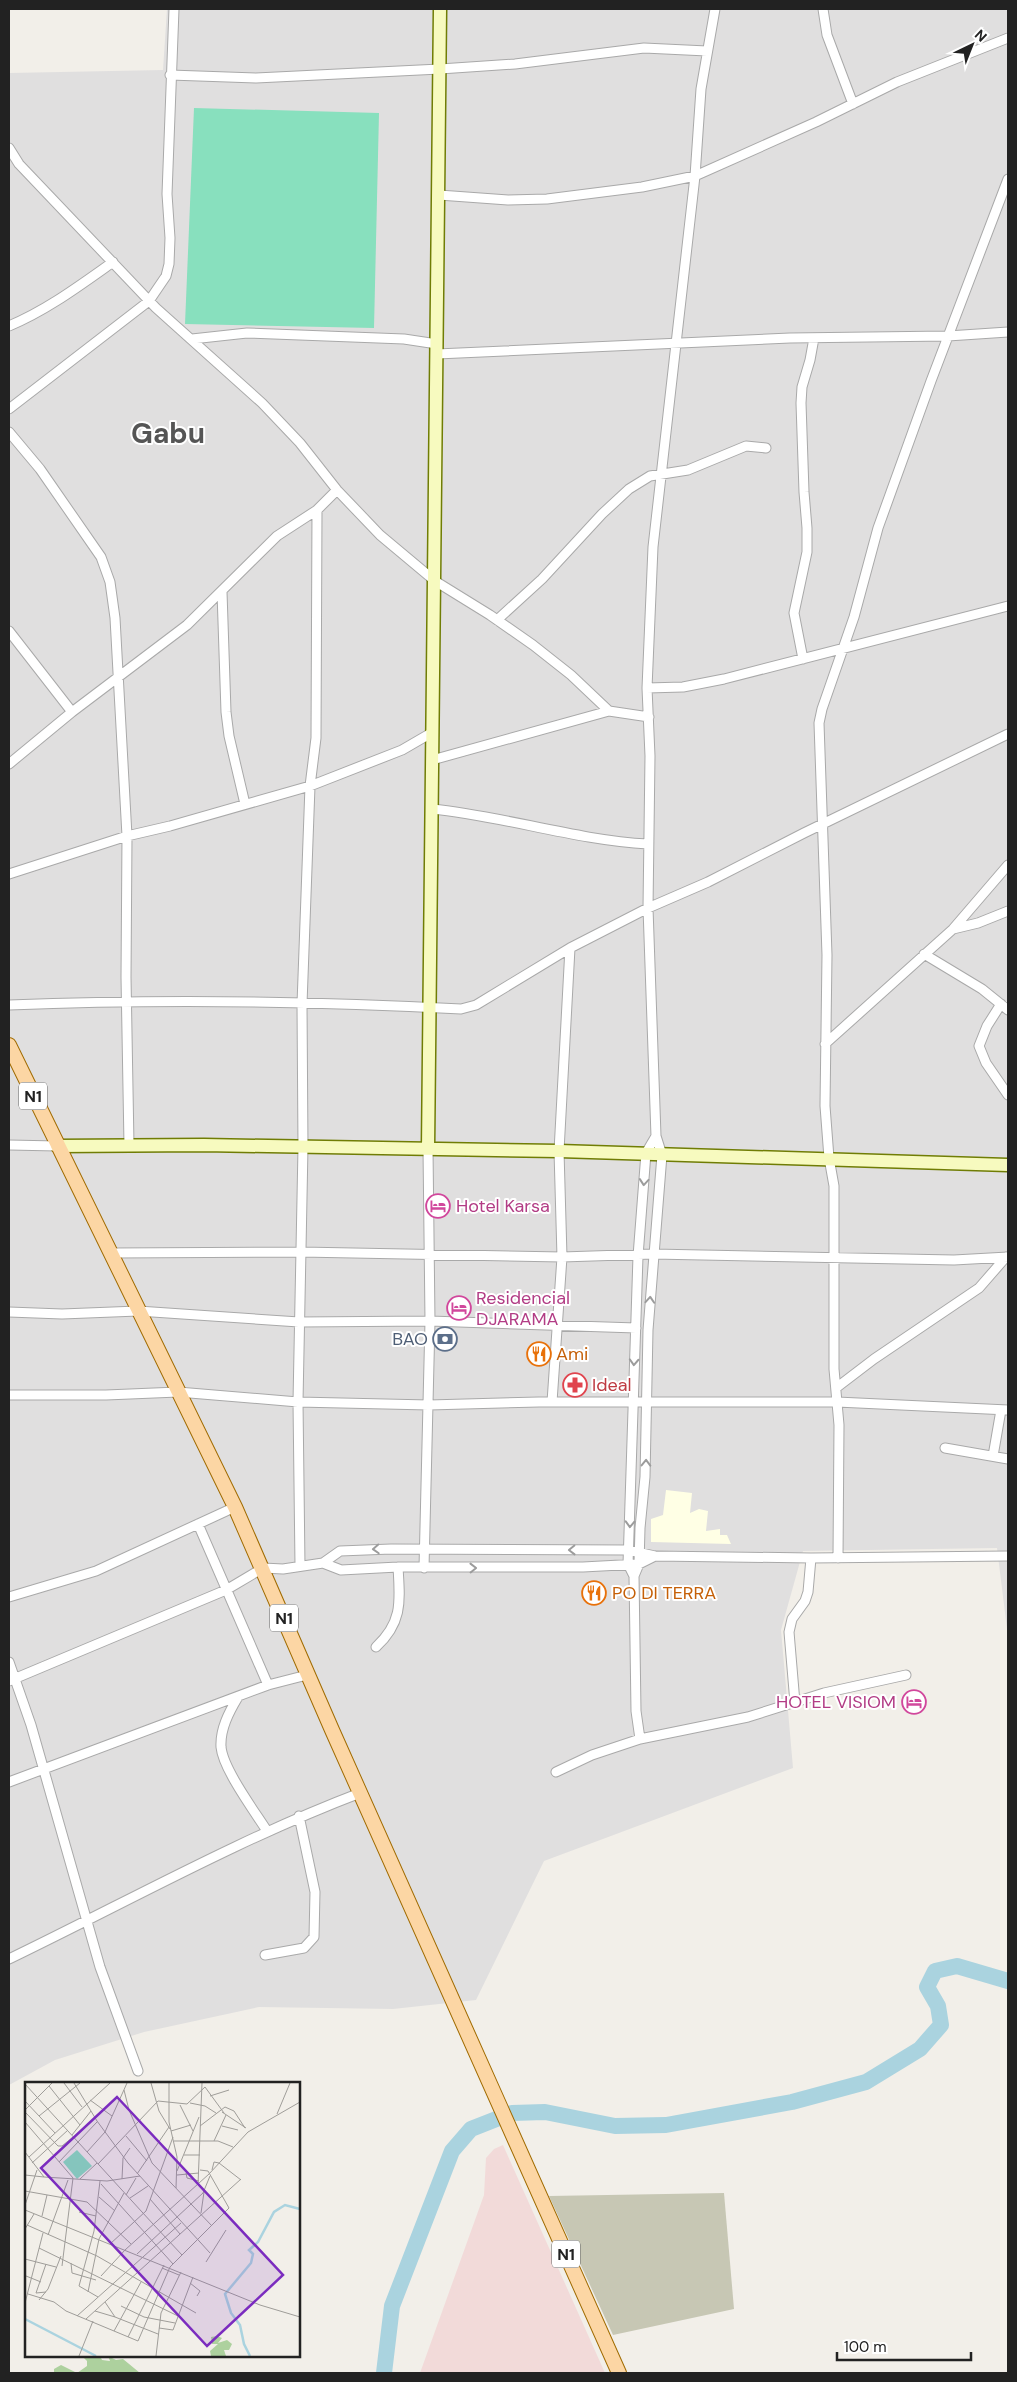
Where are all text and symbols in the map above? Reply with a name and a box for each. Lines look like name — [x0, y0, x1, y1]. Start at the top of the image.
north arrow — [947, 20, 997, 70]
text: N — [971, 25, 991, 46]
district label: Gabu — [131, 415, 205, 452]
road number: N1 — [19, 1082, 47, 1110]
one-way arrow — [638, 1178, 649, 1186]
hotel icon: Hotel Karsa — [425, 1193, 451, 1219]
place label: Hotel Karsa — [456, 1194, 550, 1218]
place label: Residencial DJARAMA — [476, 1286, 570, 1331]
hotel icon: Residencial DJARAMA — [446, 1295, 472, 1321]
one-way arrow — [644, 1296, 655, 1304]
bank icon: BAO — [432, 1326, 458, 1352]
place label: BAO — [392, 1327, 428, 1351]
restaurant icon: Ami — [526, 1341, 552, 1367]
place label: Ami — [556, 1342, 588, 1366]
one-way arrow — [629, 1358, 640, 1366]
pharmacy icon: Ideal — [562, 1372, 588, 1398]
place label: Ideal — [592, 1373, 632, 1397]
one-way arrow — [640, 1458, 651, 1466]
one-way arrow — [625, 1521, 636, 1529]
one-way arrow — [372, 1544, 380, 1555]
one-way arrow — [568, 1545, 576, 1555]
one-way arrow — [469, 1563, 477, 1573]
restaurant icon: PO DI TERRA — [581, 1580, 607, 1606]
place label: PO DI TERRA — [612, 1581, 716, 1605]
road number: N1 — [270, 1605, 298, 1632]
hotel icon: HOTEL VISIOM — [901, 1689, 927, 1715]
place label: HOTEL VISIOM — [776, 1690, 896, 1714]
inset map — [25, 2082, 300, 2357]
road number: N1 — [552, 2240, 580, 2268]
scale bar — [837, 2330, 971, 2362]
text: 100 m — [844, 2337, 887, 2357]

